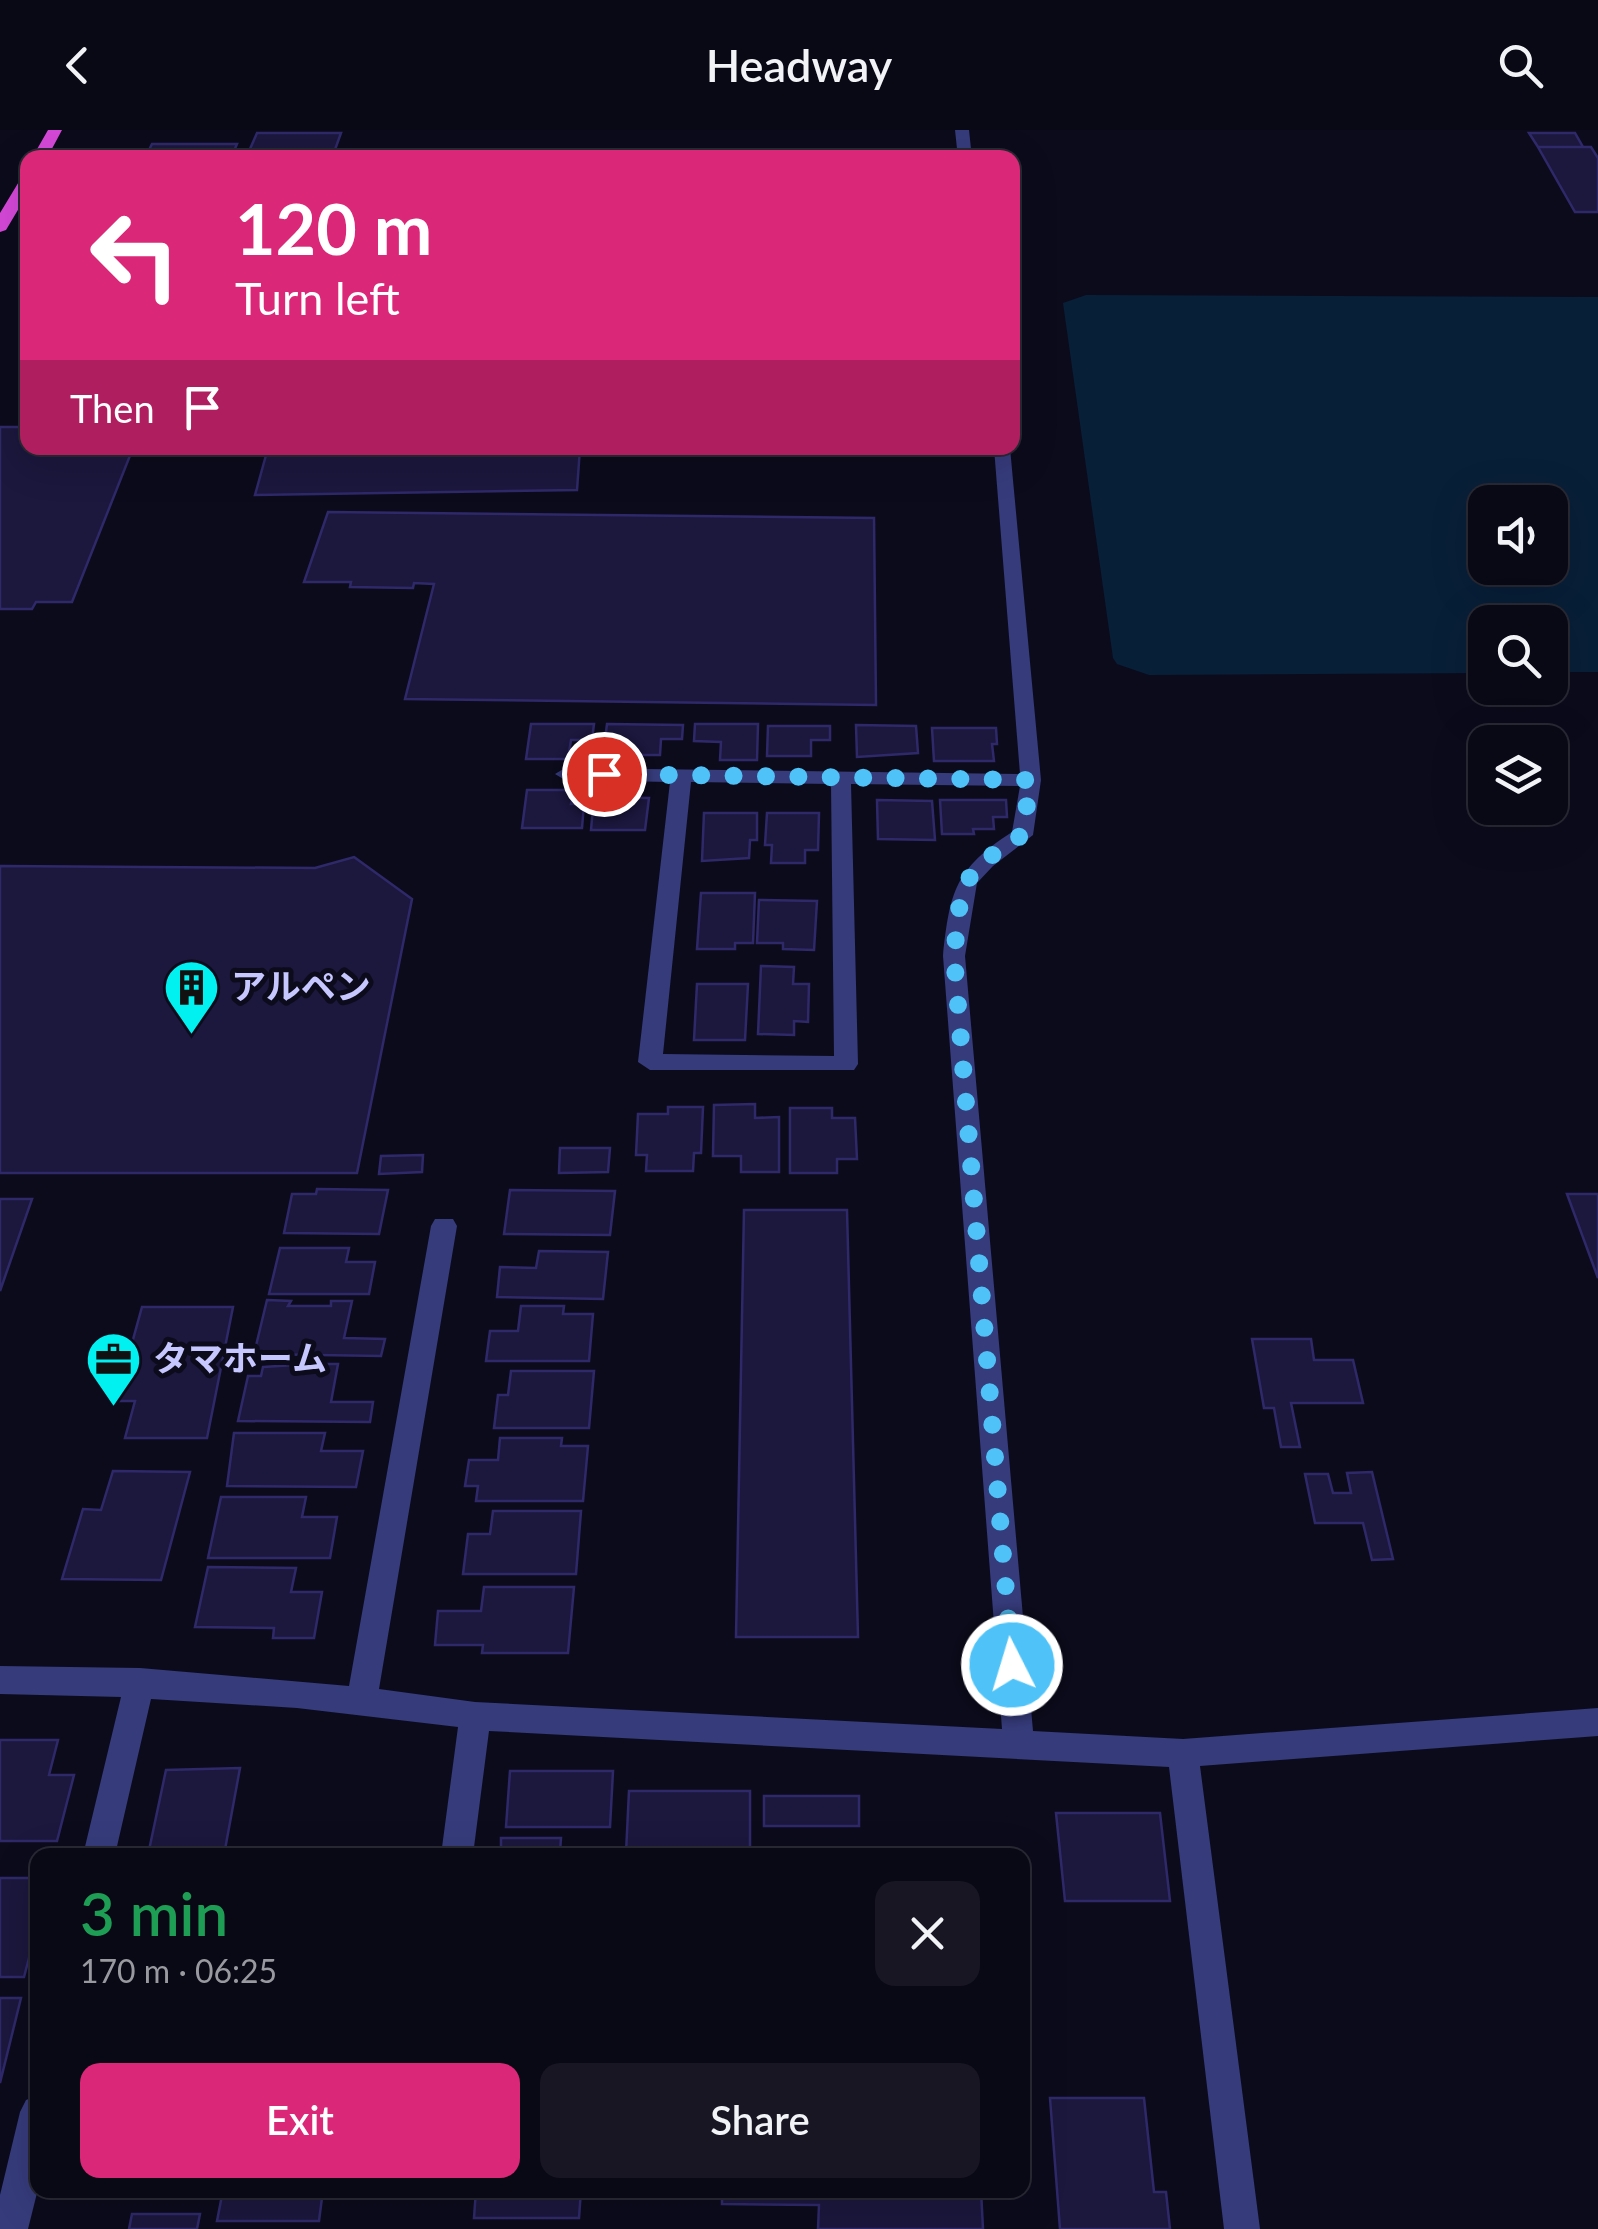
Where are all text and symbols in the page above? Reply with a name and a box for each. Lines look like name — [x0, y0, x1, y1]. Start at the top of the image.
icon: back — [50, 38, 105, 93]
text: Headway — [706, 38, 892, 92]
icon: search — [1493, 38, 1548, 93]
text: 120 m — [235, 186, 432, 270]
icon: left — [70, 190, 200, 320]
text: Turn left — [235, 271, 400, 325]
icon: arrive — [175, 380, 230, 435]
text: Then — [70, 385, 155, 431]
map controls — [1468, 485, 1568, 825]
button: sound — [1468, 485, 1568, 585]
button: search — [1468, 605, 1568, 705]
button: layers — [1468, 725, 1568, 825]
pin — [562, 732, 647, 817]
icon: arrive — [577, 747, 632, 802]
building icon: アルペン — [162, 957, 222, 1036]
place label: アルペン — [231, 964, 371, 1006]
office icon: タマホーム — [84, 1329, 144, 1408]
place label: タマホーム — [153, 1336, 327, 1378]
position arrow — [960, 1613, 1064, 1717]
text: 3 min — [80, 1877, 228, 1949]
button: close — [875, 1881, 980, 1986]
text: 170 m · 06:25 — [80, 1951, 277, 1990]
button: Exit — [80, 2063, 520, 2178]
button: Share — [540, 2063, 980, 2178]

